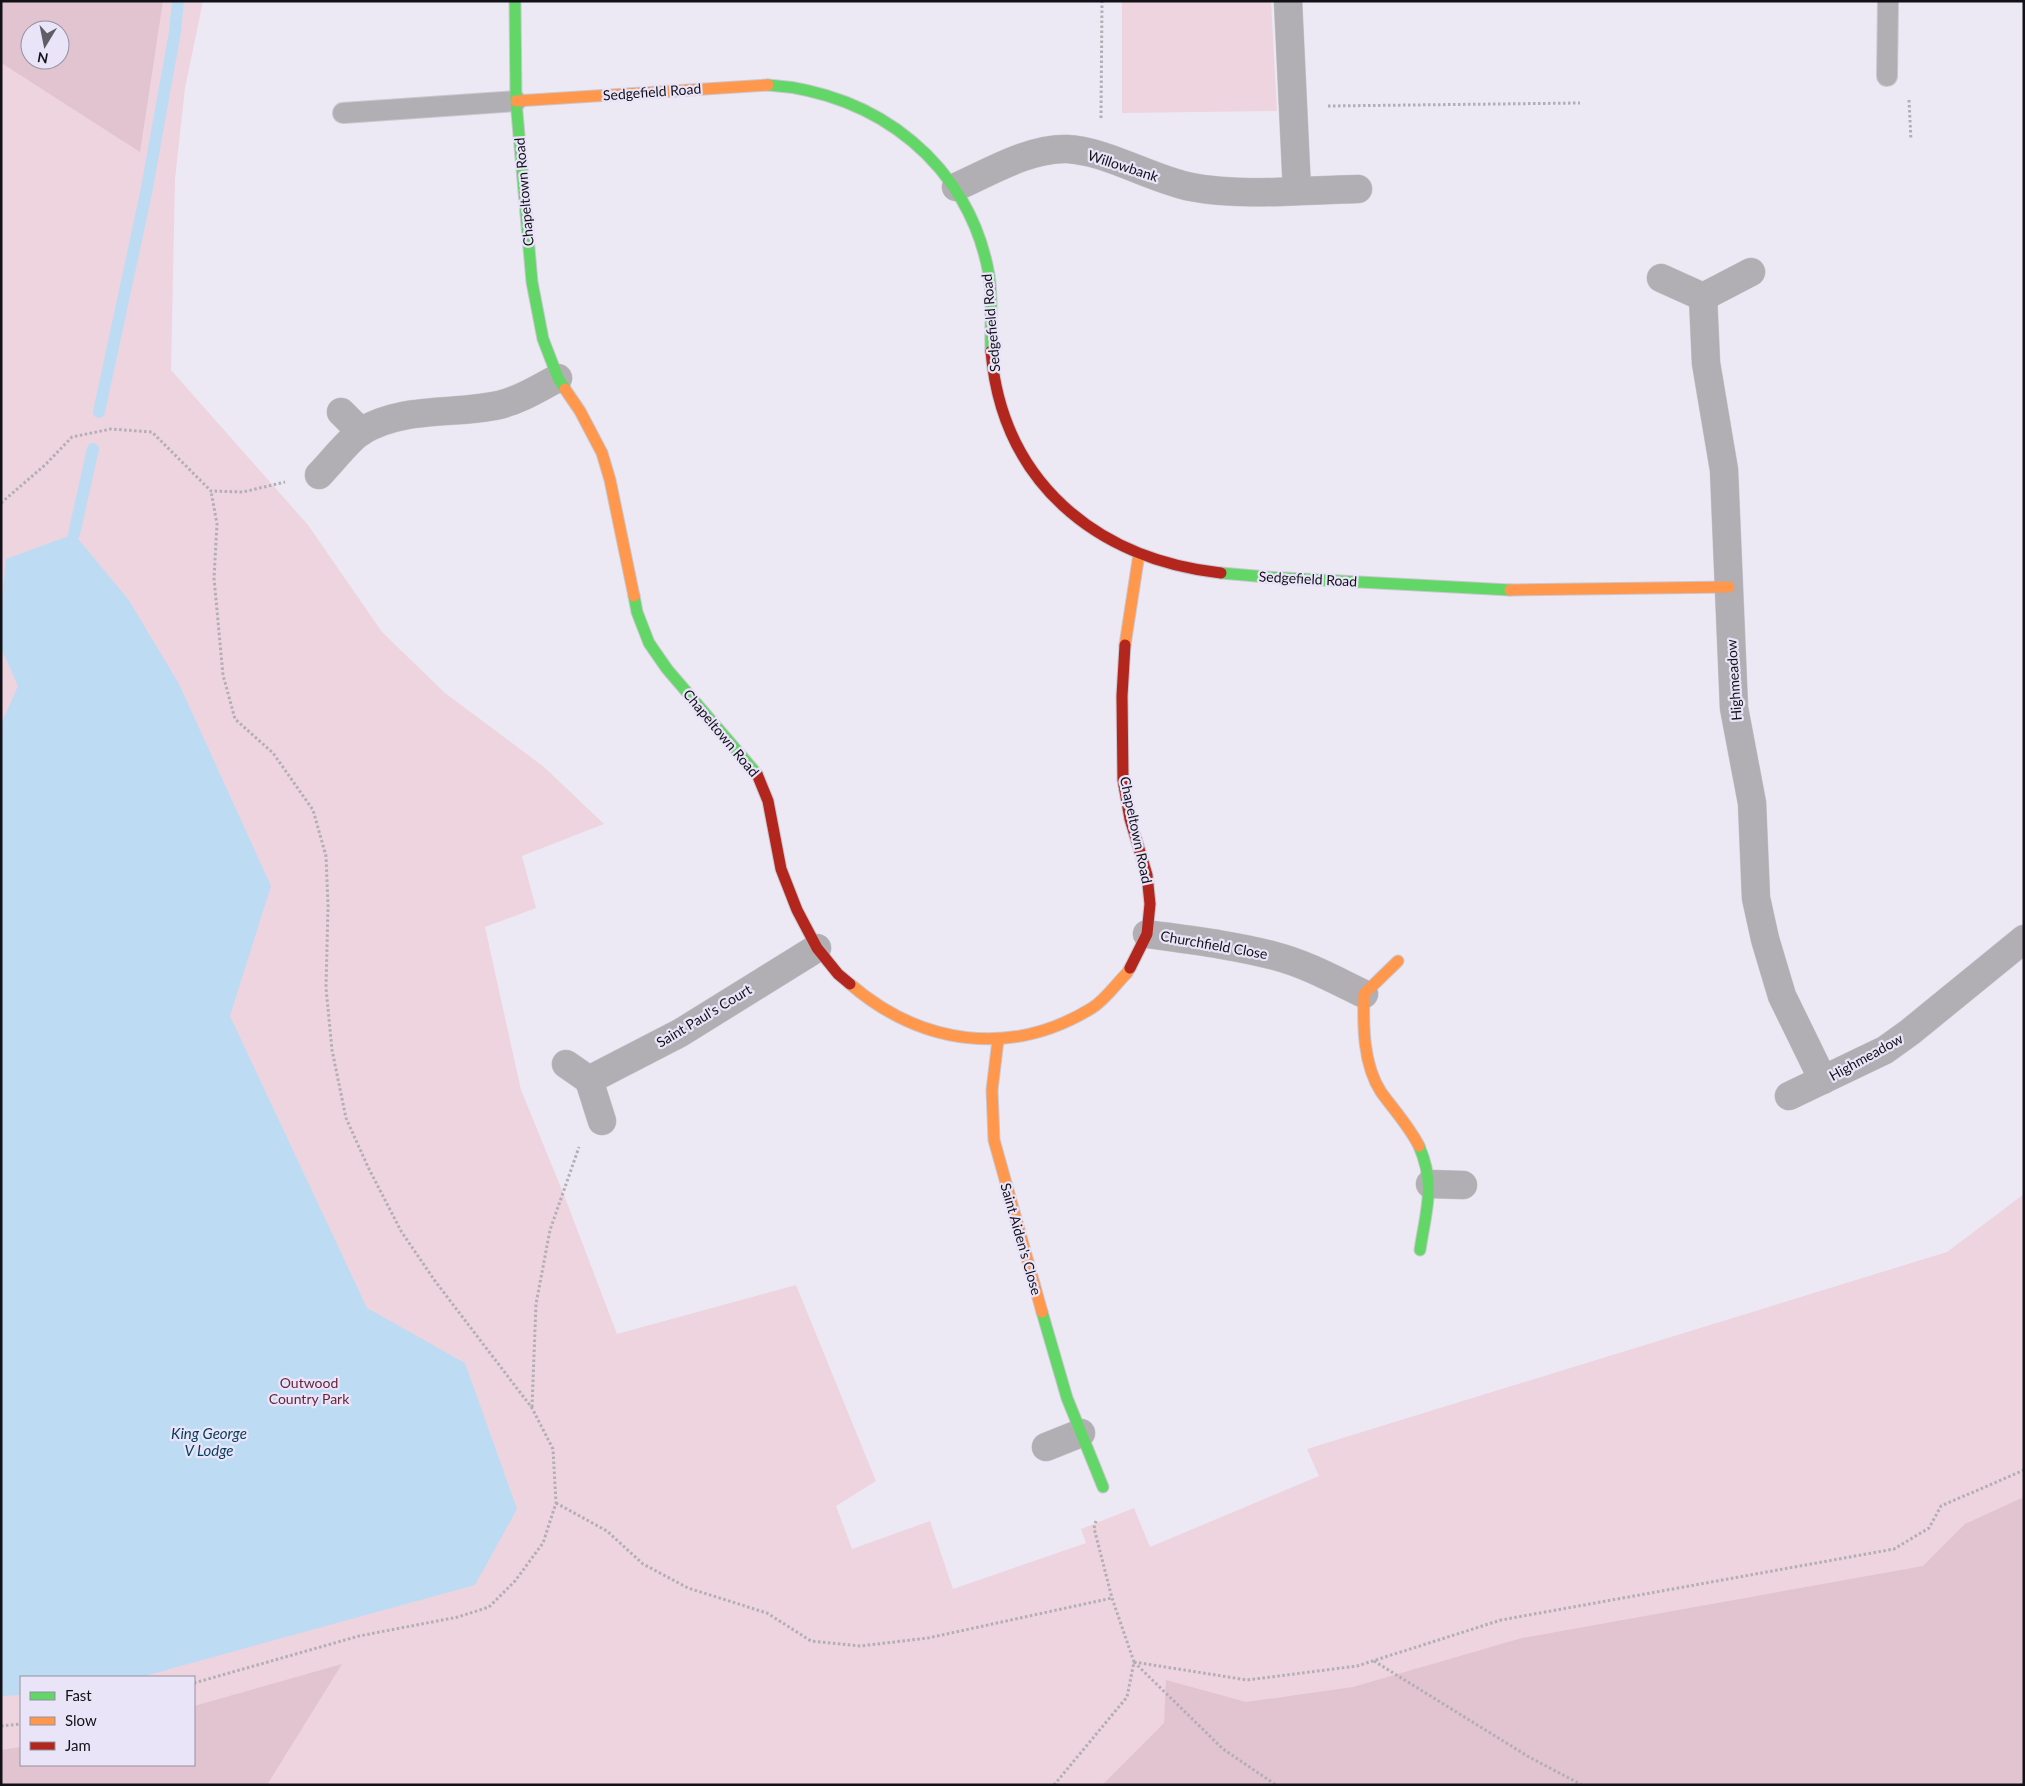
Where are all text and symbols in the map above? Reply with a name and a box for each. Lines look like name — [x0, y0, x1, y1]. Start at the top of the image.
north arrow — [20, 20, 70, 70]
text: N — [36, 49, 49, 68]
street label: Sedgefield Road — [602, 80, 702, 103]
street label: Chapeltown Road — [510, 137, 537, 247]
street label: Willowbank — [1086, 146, 1161, 185]
street label: Sedgefield Road — [978, 273, 1003, 373]
street label: Sedgefield Road — [1258, 567, 1358, 590]
street label: Highmeadow — [1722, 639, 1745, 721]
street label: Chapeltown Road — [680, 685, 763, 780]
street label: Chapeltown Road — [1117, 775, 1156, 885]
street label: Churchfield Close — [1159, 927, 1269, 962]
street label: Saint Paul's Court — [653, 981, 754, 1051]
street label: Highmeadow — [1826, 1029, 1906, 1084]
street label: Saint Aiden's Close — [997, 1181, 1046, 1297]
park label: Outwood Country Park — [269, 1374, 350, 1407]
water label: King George V Lodge — [171, 1424, 247, 1459]
legend — [20, 1676, 195, 1766]
text: Fast — [65, 1686, 92, 1704]
text: Slow — [65, 1711, 97, 1729]
text: Jam — [65, 1736, 91, 1754]

